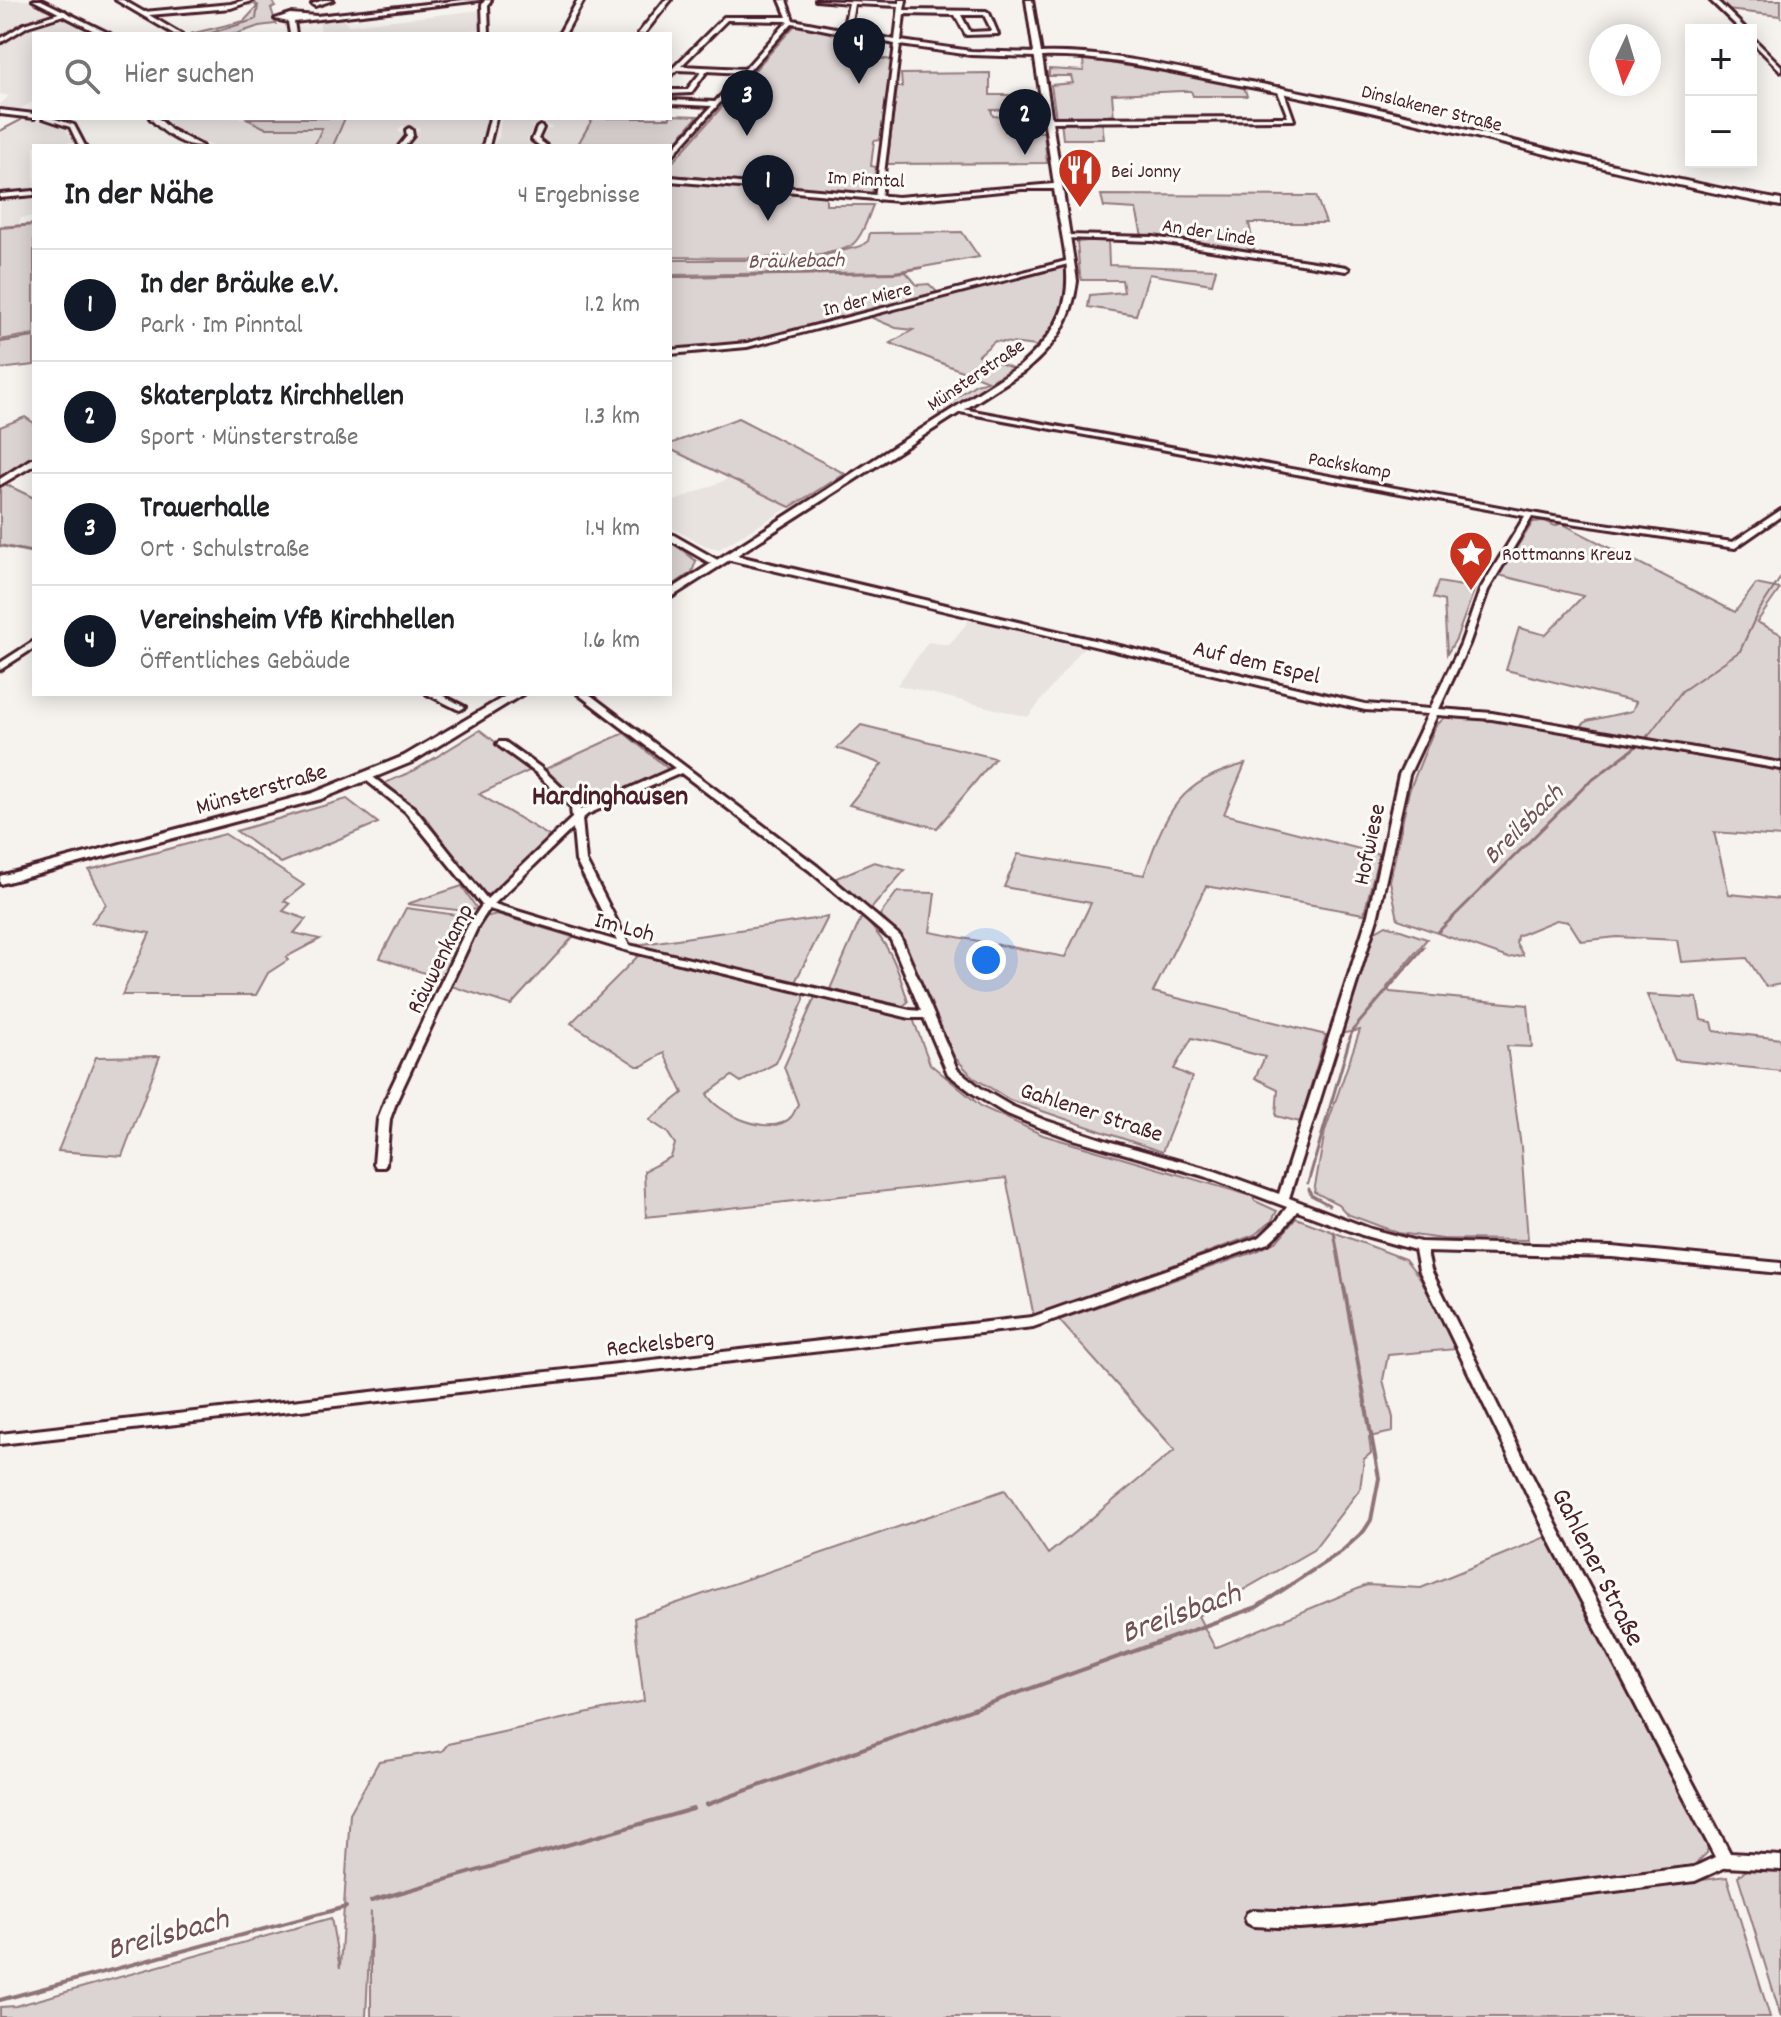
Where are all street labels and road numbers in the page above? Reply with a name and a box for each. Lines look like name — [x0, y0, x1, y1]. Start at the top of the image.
street label: Dinslakener Straße — [1358, 79, 1505, 141]
street label: Im Pinntal — [827, 165, 905, 197]
street label: An der Linde — [1160, 213, 1257, 255]
street label: In der Miere — [820, 276, 915, 325]
street label: Münsterstraße — [922, 333, 1031, 420]
street label: Packskamp — [1306, 446, 1393, 488]
street label: Auf dem Espel — [1189, 633, 1324, 695]
street label: Münsterstraße — [192, 756, 331, 826]
street label: Hofwiese — [1346, 801, 1396, 889]
street label: Räuwenkamp — [399, 898, 484, 1020]
street label: Im Loh — [590, 905, 658, 953]
street label: Gahlener Straße — [1015, 1075, 1167, 1153]
street label: Reckelsberg — [605, 1322, 716, 1368]
street label: Gahlener Straße — [1538, 1482, 1653, 1654]

